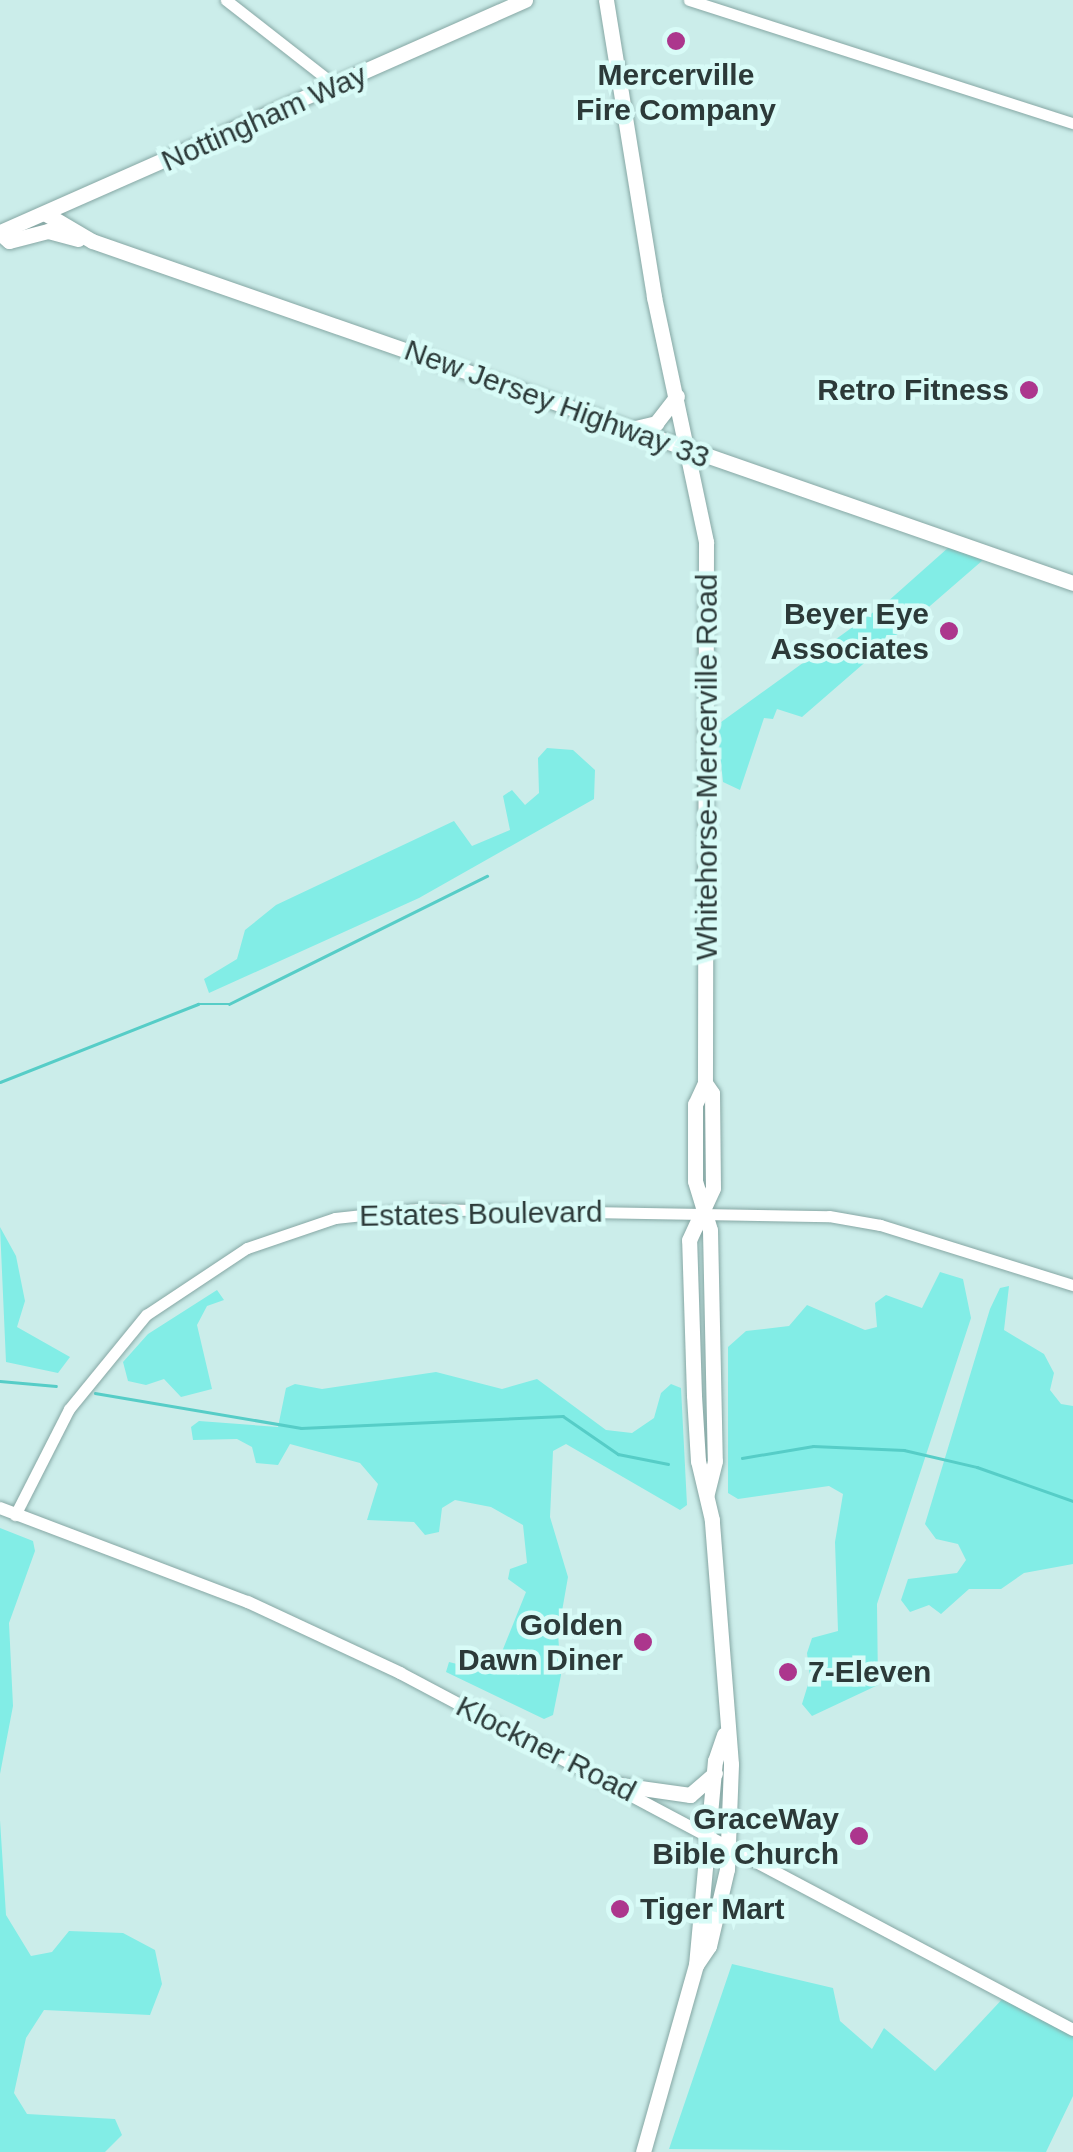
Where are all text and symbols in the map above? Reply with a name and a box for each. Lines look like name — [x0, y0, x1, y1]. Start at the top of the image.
marker: Mercerville Fire Company — [665, 30, 687, 52]
street label: Nottingham Way — [156, 57, 372, 179]
place label: Mercerville Fire Company — [576, 57, 776, 128]
street label: New Jersey Highway 33 — [400, 332, 714, 476]
place label: Retro Fitness — [817, 372, 1009, 408]
marker: Retro Fitness — [1018, 379, 1040, 401]
street label: Whitehorse-Mercerville Road — [689, 574, 725, 960]
place label: Beyer Eye Associates — [771, 596, 929, 666]
marker: Beyer Eye Associates — [938, 620, 960, 642]
street label: Estates Boulevard — [359, 1194, 603, 1234]
place label: Golden Dawn Diner — [458, 1607, 623, 1678]
marker: Golden Dawn Diner — [632, 1631, 654, 1653]
place label: 7-Eleven — [808, 1654, 931, 1690]
marker: 7-Eleven — [777, 1661, 799, 1683]
street label: Klockner Road — [450, 1688, 642, 1810]
place label: GraceWay Bible Church — [652, 1801, 839, 1872]
marker: GraceWay Bible Church — [848, 1825, 870, 1847]
place label: Tiger Mart — [640, 1891, 784, 1927]
marker: Tiger Mart — [609, 1898, 631, 1920]

